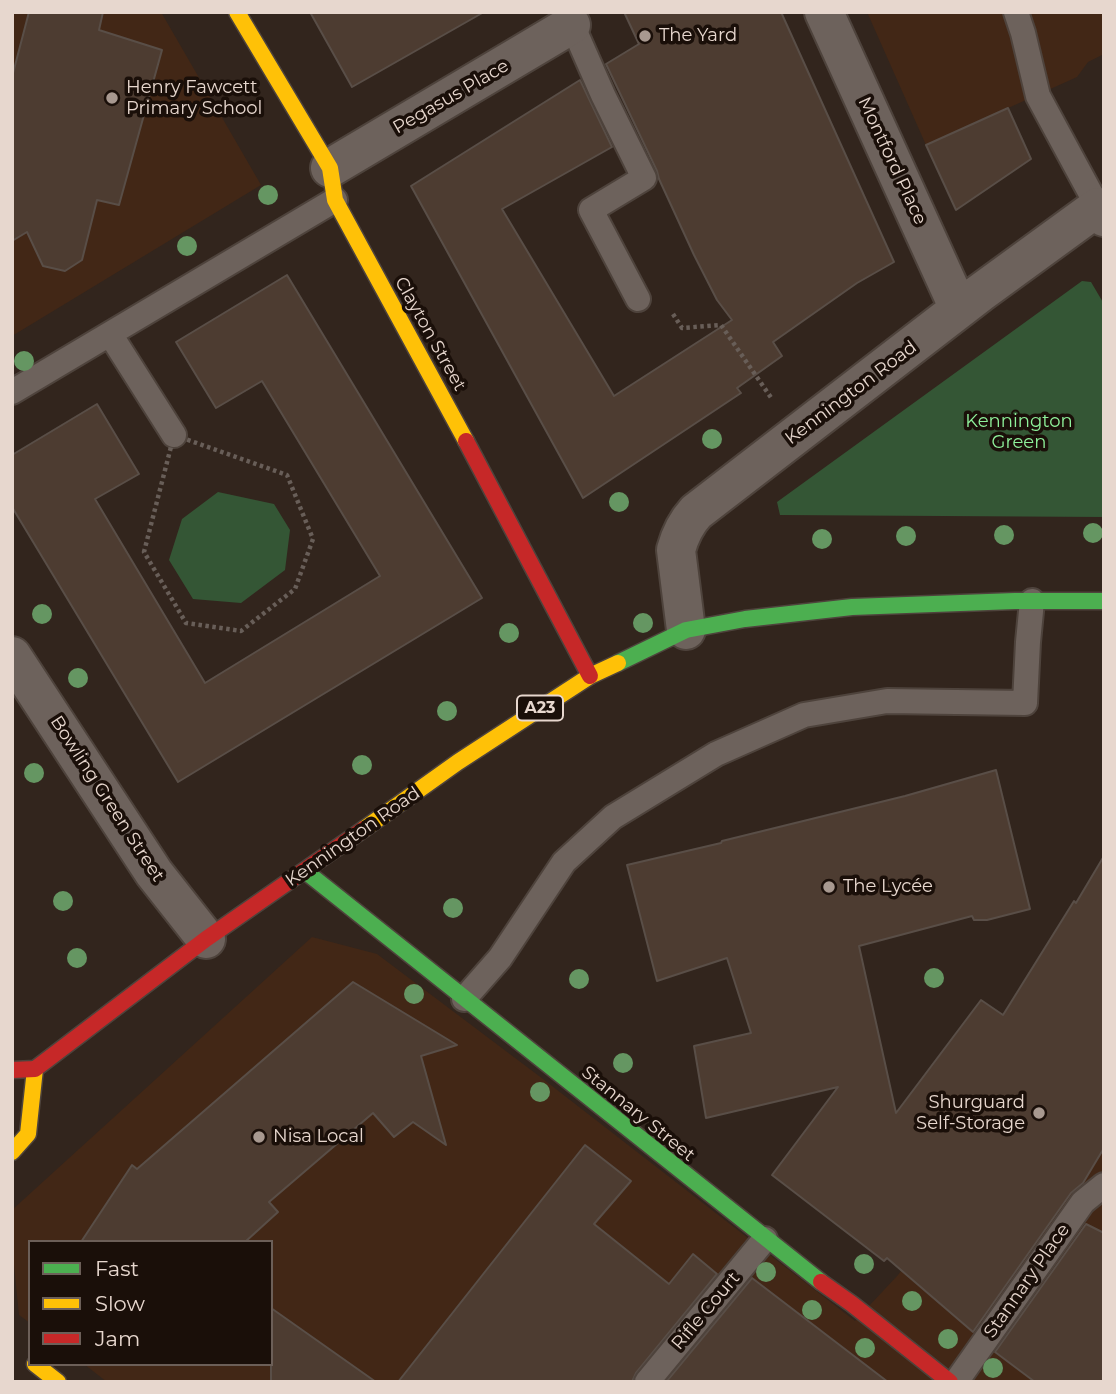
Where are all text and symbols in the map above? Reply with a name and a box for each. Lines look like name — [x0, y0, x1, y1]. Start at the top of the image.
place label: The Yard — [659, 25, 737, 47]
marker: The Yard — [637, 28, 653, 44]
street label: Pegasus Place — [389, 55, 513, 139]
place label: Henry Fawcett Primary School — [126, 77, 262, 119]
marker: Henry Fawcett Primary School — [104, 90, 120, 106]
street label: Montford Place — [853, 94, 931, 228]
street label: Clayton Street — [390, 273, 470, 395]
street label: Kennington Road — [781, 336, 921, 450]
park label: Kennington Green — [965, 411, 1073, 453]
road number: A23 — [517, 695, 563, 720]
street label: Bowling Green Street — [45, 712, 169, 886]
street label: Kennington Road — [282, 783, 424, 891]
place label: The Lycée — [843, 876, 933, 898]
marker: The Lycée — [821, 879, 837, 895]
street label: Stannary Street — [577, 1062, 699, 1166]
place label: Shurguard Self-Storage — [916, 1092, 1025, 1134]
marker: Shurguard Self-Storage — [1031, 1105, 1047, 1121]
place label: Nisa Local — [273, 1126, 364, 1148]
marker: Nisa Local — [251, 1129, 267, 1145]
street label: Stannary Place — [980, 1220, 1074, 1342]
legend — [28, 1240, 273, 1366]
text: Fast — [95, 1256, 139, 1281]
street label: Rifle Court — [667, 1268, 745, 1354]
text: Slow — [95, 1291, 145, 1316]
text: Jam — [95, 1326, 140, 1351]

